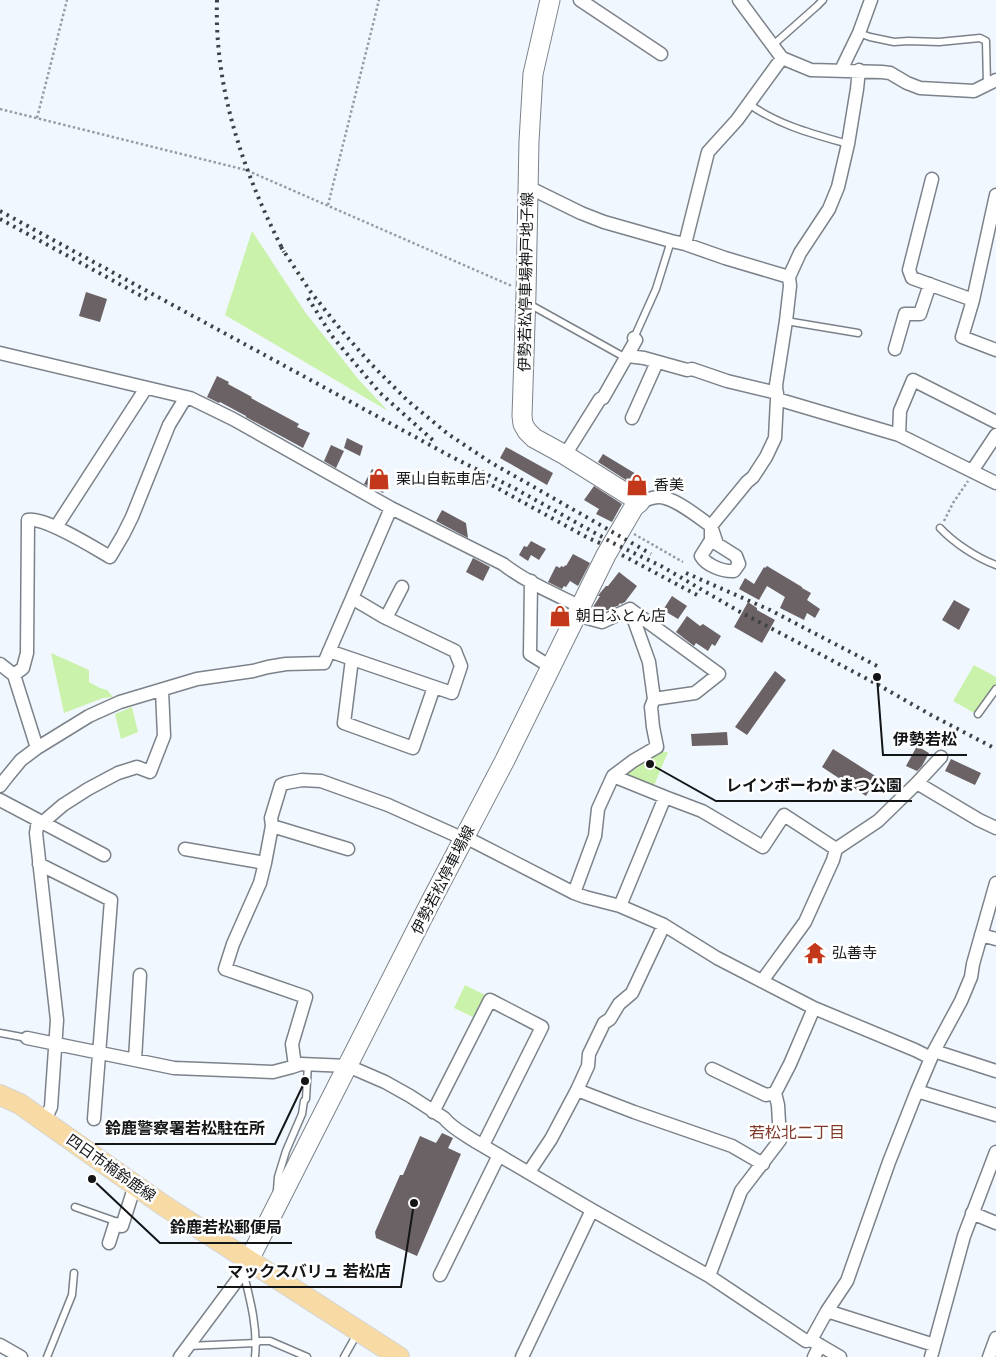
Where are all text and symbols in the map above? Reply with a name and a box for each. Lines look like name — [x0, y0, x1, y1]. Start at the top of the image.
street label: 伊勢若松停車場神戸地子線 — [515, 192, 537, 372]
shop icon: 栗山自転車店 — [366, 466, 392, 492]
place label: 栗山自転車店 — [396, 470, 486, 488]
shop icon: 香美 — [624, 472, 650, 498]
place label: 香美 — [654, 476, 684, 494]
shop icon: 朝日ふとん店 — [547, 603, 573, 629]
place label: 朝日ふとん店 — [576, 607, 666, 625]
callout: 伊勢若松 — [883, 724, 967, 755]
text: 伊勢若松 — [892, 730, 957, 749]
callout: レインボーわかまつ公園 — [716, 770, 912, 801]
text: レインボーわかまつ公園 — [726, 776, 902, 795]
street label: 伊勢若松停車場線 — [408, 822, 478, 938]
temple icon: 弘善寺 — [802, 940, 828, 966]
place label: 弘善寺 — [832, 944, 877, 962]
callout: 鈴鹿警察署若松駐在所 — [95, 1113, 275, 1144]
text: 鈴鹿警察署若松駐在所 — [105, 1119, 265, 1138]
district label: 若松北二丁目 — [749, 1123, 845, 1142]
street label: 四日市楠鈴鹿線 — [63, 1131, 159, 1205]
callout: 鈴鹿若松郵便局 — [160, 1212, 292, 1243]
text: 鈴鹿若松郵便局 — [170, 1218, 282, 1237]
callout: マックスバリュ 若松店 — [217, 1256, 401, 1287]
text: マックスバリュ 若松店 — [227, 1262, 391, 1281]

